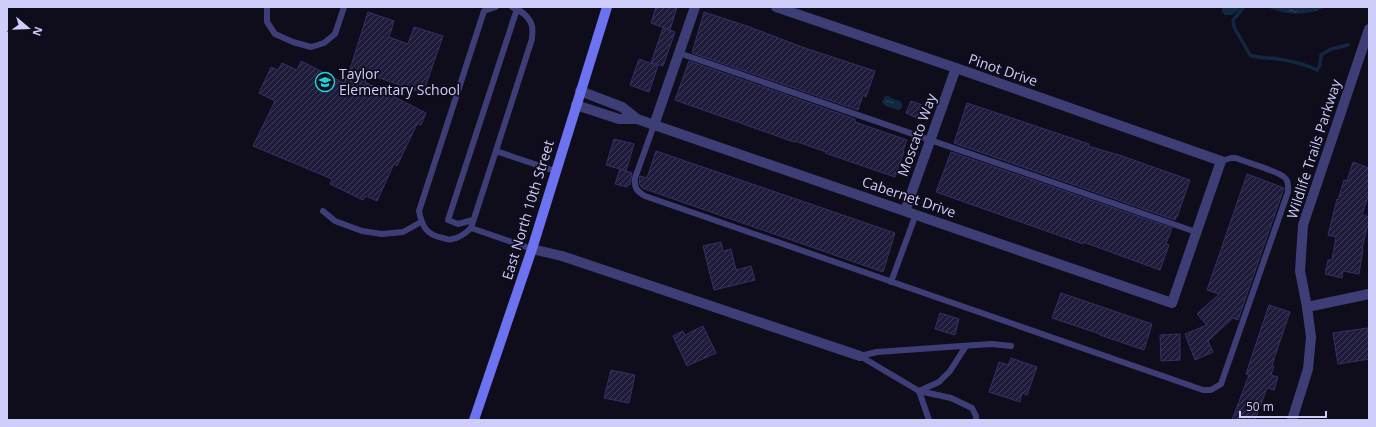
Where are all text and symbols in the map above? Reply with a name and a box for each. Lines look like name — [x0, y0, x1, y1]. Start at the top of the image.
north arrow — [8, 8, 48, 48]
text: N — [29, 25, 46, 38]
street label: Pinot Drive — [966, 49, 1040, 90]
place label: Taylor Elementary School — [339, 64, 460, 99]
school or university icon: Taylor Elementary School — [314, 71, 336, 93]
street label: Wildlife Trails Parkway — [1282, 76, 1345, 221]
street label: Moscato Way — [893, 90, 941, 179]
street label: East North 10th Street — [497, 138, 558, 282]
street label: Cabernet Drive — [860, 172, 959, 222]
scale bar — [1240, 393, 1326, 419]
text: 50 m — [1246, 398, 1274, 415]

